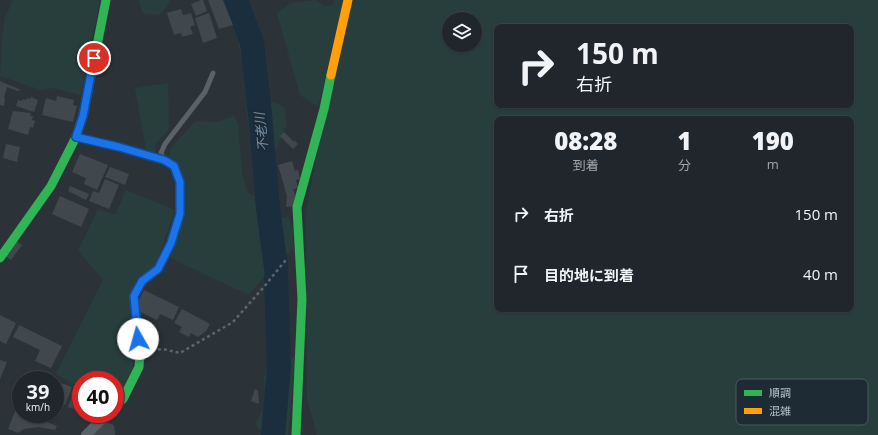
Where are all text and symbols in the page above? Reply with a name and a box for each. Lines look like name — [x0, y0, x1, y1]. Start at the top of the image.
map controls — [442, 12, 482, 52]
button: layers — [442, 12, 482, 52]
text: 150 m — [576, 34, 659, 72]
icon: right — [510, 40, 562, 92]
pin — [77, 41, 111, 75]
icon: arrive — [83, 47, 105, 69]
text: 右折 — [576, 72, 612, 96]
water label: 不老川 — [250, 110, 272, 152]
text: 08:28 — [554, 124, 617, 157]
text: 1 — [677, 124, 692, 157]
text: 190 — [752, 124, 794, 157]
text: m — [767, 155, 779, 173]
text: 到着 — [573, 156, 599, 174]
text: 分 — [678, 156, 691, 174]
icon: right — [510, 203, 532, 225]
text: 150 m — [794, 204, 838, 224]
text: 右折 — [544, 205, 574, 225]
icon: arrive — [510, 263, 532, 285]
text: 40 m — [803, 264, 838, 284]
text: 目的地に到着 — [544, 265, 634, 285]
position arrow — [117, 318, 159, 360]
speed limit sign: 40 — [72, 371, 124, 423]
text: 39 — [27, 378, 49, 405]
legend — [736, 379, 868, 425]
text: 順調 — [769, 385, 791, 400]
text: km/h — [26, 400, 50, 414]
text: 混雑 — [769, 403, 791, 418]

